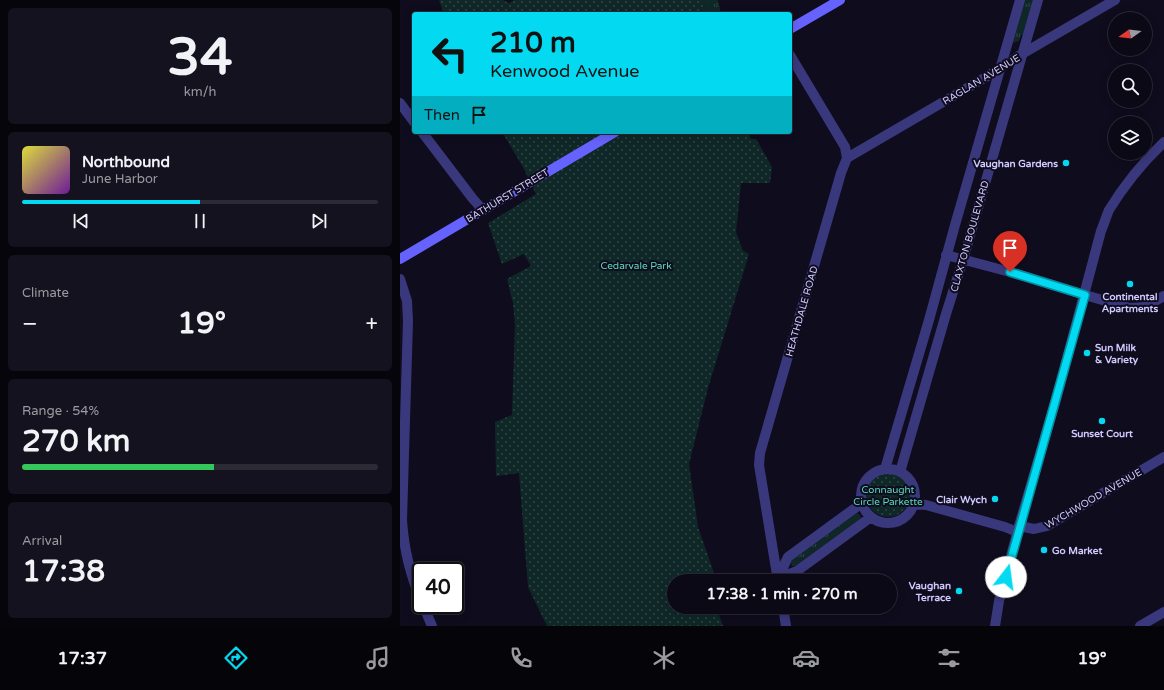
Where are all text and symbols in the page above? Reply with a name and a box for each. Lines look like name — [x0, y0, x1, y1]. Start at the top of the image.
north arrow — [1108, 12, 1152, 56]
map controls — [1108, 12, 1152, 160]
text: 34 — [167, 26, 233, 89]
text: 210 m — [490, 26, 576, 60]
icon: left — [424, 28, 476, 80]
street label: RAGLAN AVENUE — [941, 52, 1022, 108]
text: Kenwood Avenue — [490, 60, 640, 82]
button: search — [1108, 64, 1152, 108]
text: km/h — [184, 84, 216, 100]
icon: arrive — [468, 104, 490, 126]
text: Then — [424, 106, 460, 124]
button: layers — [1108, 116, 1152, 160]
text: Northbound — [82, 153, 170, 171]
place label: Vaughan Gardens — [974, 158, 1058, 170]
marker: Vaughan Gardens — [1061, 158, 1071, 168]
street label: BATHURST STREET — [464, 166, 551, 225]
text: June Harbor — [82, 171, 158, 187]
street label: CLAXTON BOULEVARD — [948, 179, 992, 293]
icon: previous — [70, 210, 92, 232]
icon: pause — [189, 210, 211, 232]
icon: next — [308, 210, 330, 232]
pin — [993, 231, 1027, 272]
icon: arrive — [999, 237, 1021, 259]
park label: Cedarvale Park — [600, 260, 672, 272]
street label: HEATHDALE ROAD — [783, 264, 821, 358]
marker: Continental Apartments — [1125, 279, 1135, 289]
text: Climate — [22, 285, 69, 301]
place label: Continental Apartments — [1102, 291, 1158, 315]
text: 19° — [177, 305, 226, 342]
text: − — [22, 311, 38, 337]
text: + — [366, 311, 378, 337]
place label: Sun Milk & Variety — [1095, 342, 1139, 366]
marker: Sun Milk & Variety — [1082, 348, 1092, 358]
text: Range · 54% — [22, 403, 99, 419]
marker: Sunset Court — [1097, 416, 1107, 426]
text: 270 km — [22, 423, 130, 460]
place label: Sunset Court — [1071, 428, 1133, 440]
street label: WYCHWOOD AVENUE — [1043, 466, 1144, 531]
park label: Connaught Circle Parkette — [853, 484, 923, 508]
place label: Clair Wych — [936, 494, 987, 506]
marker: Clair Wych — [990, 494, 1000, 504]
text: Arrival — [22, 533, 62, 549]
marker: Go Market — [1039, 545, 1049, 555]
place label: Go Market — [1052, 545, 1102, 557]
text: 17:38 — [22, 553, 105, 590]
position arrow — [985, 556, 1027, 598]
speed limit sign: 40 — [412, 562, 464, 614]
place label: Vaughan Terrace — [909, 580, 951, 604]
text: 17:38 · 1 min · 270 m — [707, 585, 857, 603]
marker: Vaughan Terrace — [954, 586, 964, 596]
icon: directions — [222, 644, 250, 672]
icon: music — [364, 644, 392, 672]
icon: phone — [507, 644, 535, 672]
icon: climate — [650, 644, 678, 672]
icon: car — [792, 644, 820, 672]
icon: filters — [935, 644, 963, 672]
text: 17:37 — [57, 647, 107, 669]
text: 19° — [1077, 647, 1107, 669]

